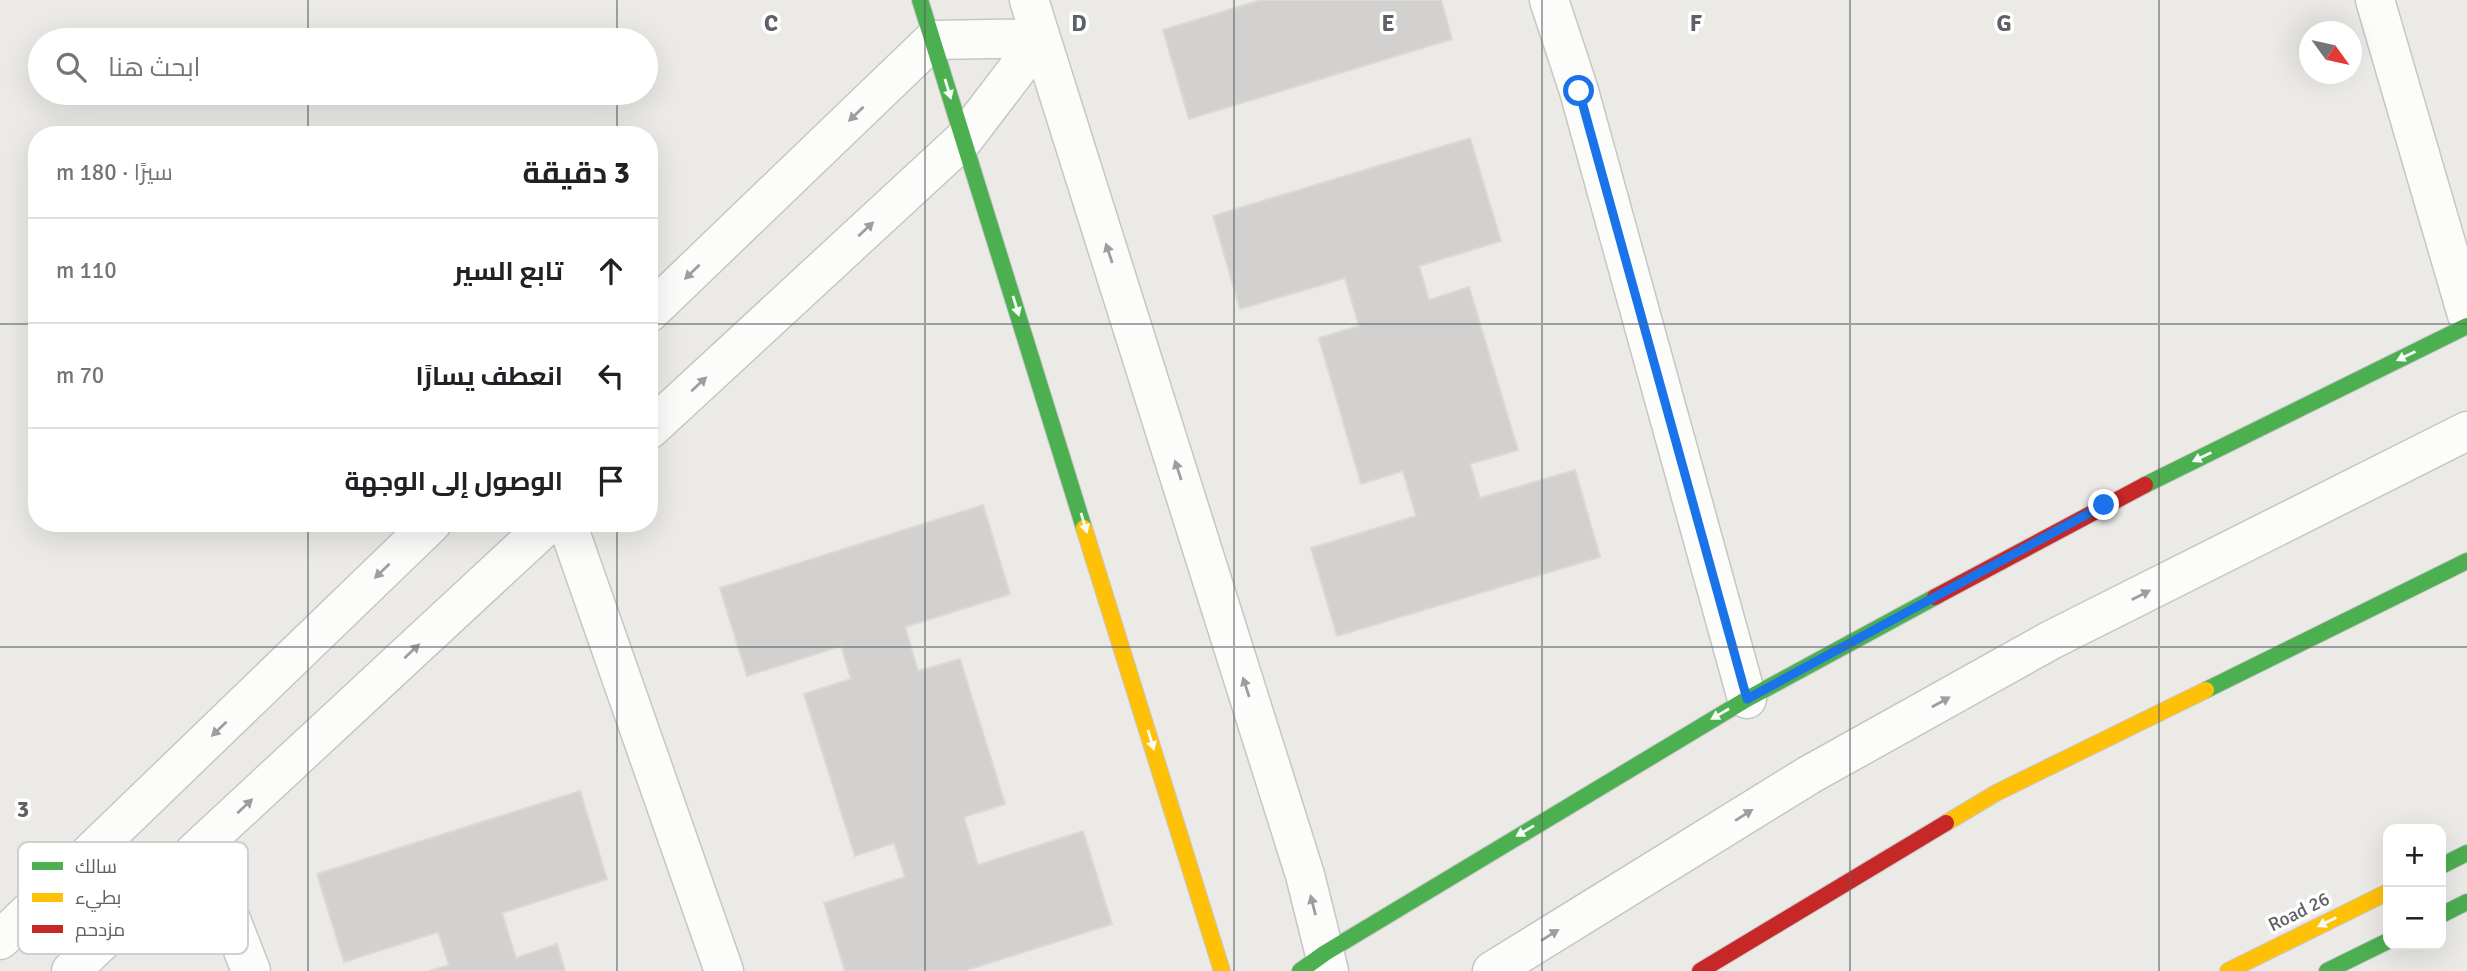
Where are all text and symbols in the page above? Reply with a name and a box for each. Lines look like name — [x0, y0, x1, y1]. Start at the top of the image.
text: C — [764, 9, 778, 38]
text: D — [1071, 9, 1087, 38]
text: E — [1381, 9, 1395, 38]
text: F — [1690, 9, 1702, 38]
text: G — [1996, 9, 2012, 38]
north arrow — [2299, 21, 2362, 84]
search box — [28, 28, 658, 105]
icon: search — [52, 48, 90, 86]
text: ابحث هنا — [108, 52, 201, 84]
route start — [1563, 75, 1594, 106]
one-way arrow — [943, 78, 954, 99]
one-way arrow — [848, 106, 865, 122]
text: 3 دقيقة — [522, 155, 630, 192]
text: سيرًا · 180 m — [56, 158, 173, 187]
one-way arrow — [857, 222, 874, 238]
one-way arrow — [1103, 243, 1114, 264]
icon: ahead — [592, 252, 630, 290]
text: 110 m — [56, 256, 117, 285]
text: تابع السير — [454, 256, 563, 288]
one-way arrow — [684, 263, 701, 279]
one-way arrow — [1011, 295, 1021, 316]
one-way arrow — [2396, 351, 2416, 362]
icon: left — [592, 357, 630, 395]
text: 70 m — [56, 361, 104, 390]
text: انعطف يسارًا — [415, 361, 563, 393]
one-way arrow — [690, 376, 708, 392]
one-way arrow — [2192, 451, 2212, 462]
one-way arrow — [1172, 460, 1182, 481]
icon: arrive — [592, 462, 630, 500]
text: الوصول إلى الوجهة — [344, 466, 563, 498]
route end — [2088, 489, 2119, 520]
one-way arrow — [1079, 513, 1089, 534]
one-way arrow — [374, 562, 391, 579]
one-way arrow — [2132, 589, 2152, 601]
one-way arrow — [403, 643, 421, 659]
one-way arrow — [1240, 677, 1251, 698]
one-way arrow — [1931, 696, 1950, 708]
one-way arrow — [1711, 708, 1730, 720]
one-way arrow — [211, 720, 228, 736]
one-way arrow — [1147, 730, 1157, 751]
text: 3 — [17, 795, 29, 824]
one-way arrow — [236, 798, 253, 814]
one-way arrow — [1734, 809, 1753, 822]
map controls — [2383, 824, 2446, 950]
button: + — [2383, 824, 2446, 887]
one-way arrow — [1516, 825, 1535, 838]
legend — [18, 842, 248, 954]
text: سالك — [75, 855, 117, 879]
text: بطيء — [75, 886, 121, 912]
street label: Road 26 — [2264, 887, 2334, 937]
button: − — [2383, 887, 2446, 950]
one-way arrow — [1307, 894, 1318, 916]
one-way arrow — [2317, 916, 2337, 927]
text: مزدحم — [75, 918, 125, 943]
one-way arrow — [1541, 929, 1560, 942]

